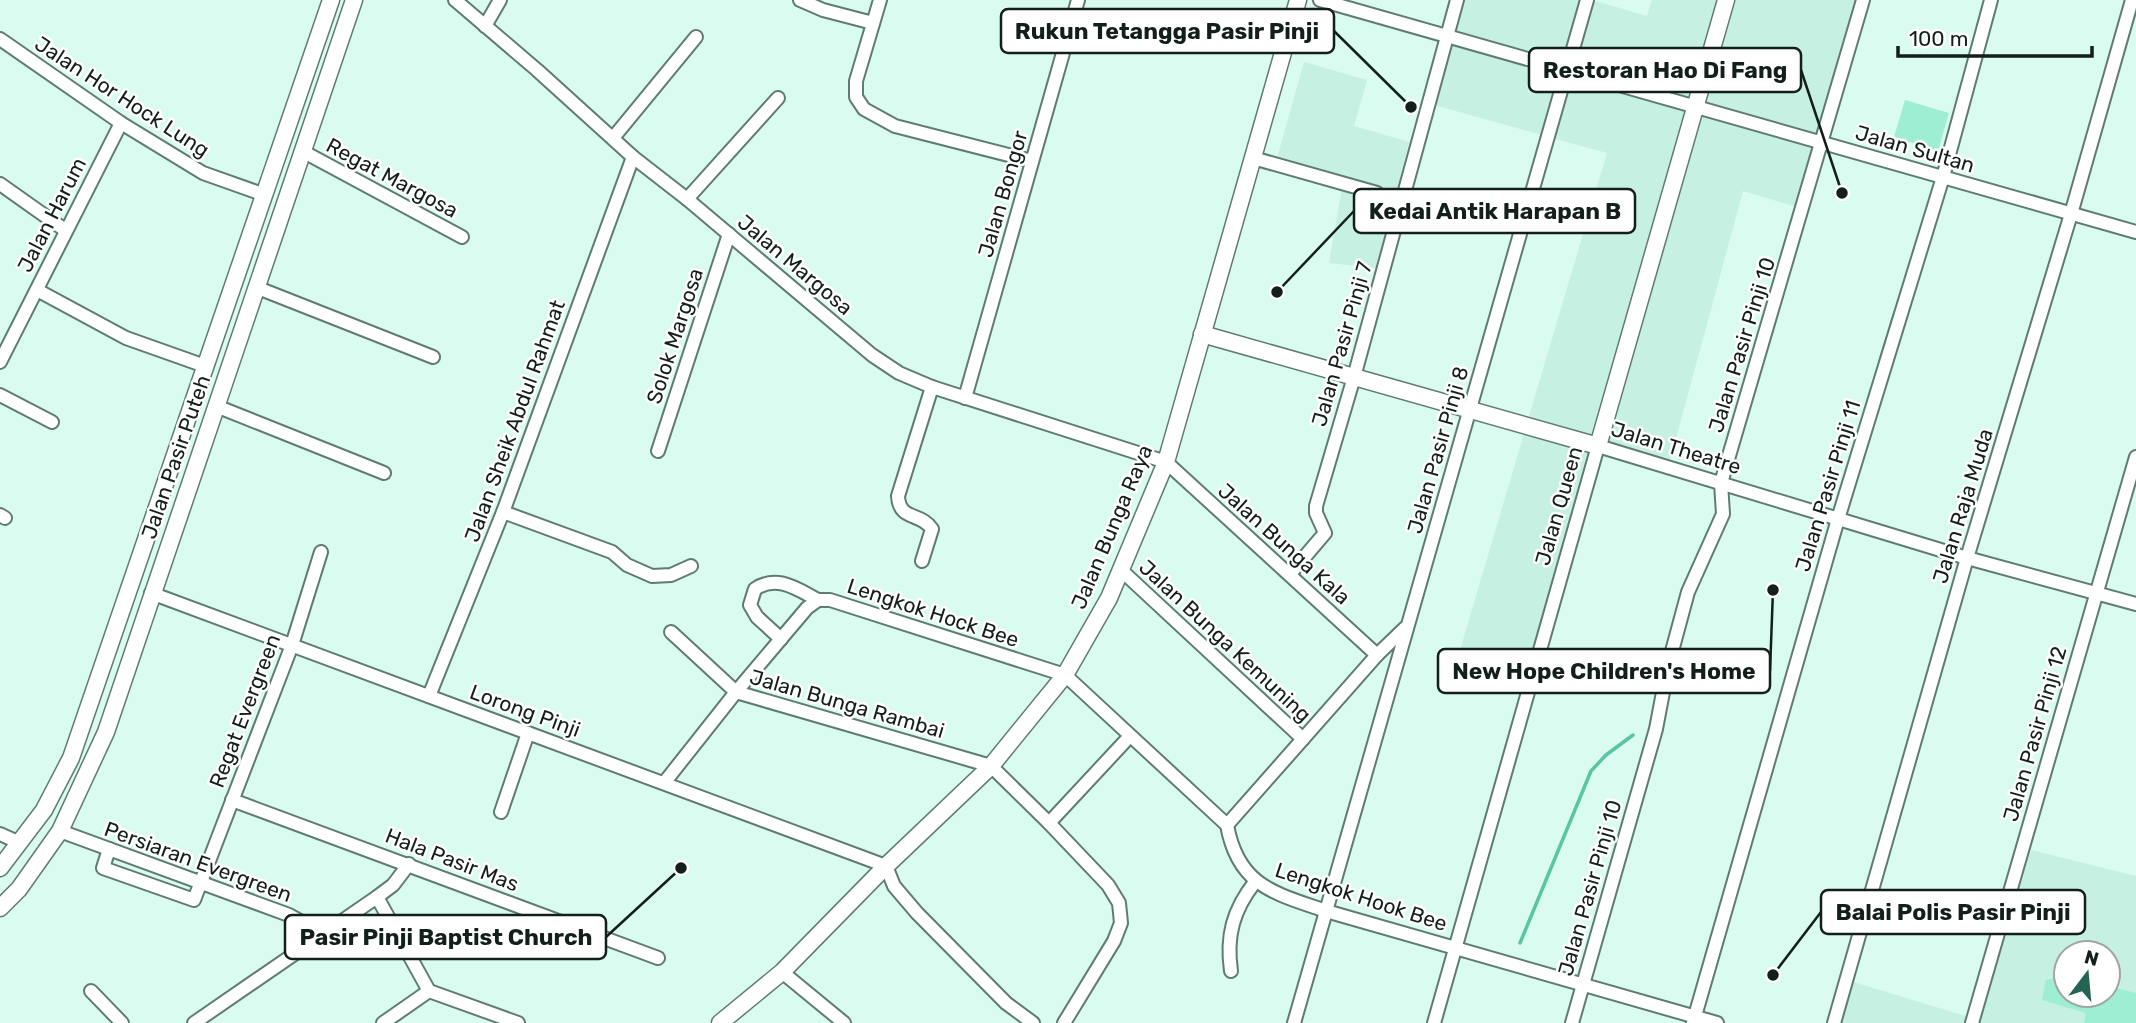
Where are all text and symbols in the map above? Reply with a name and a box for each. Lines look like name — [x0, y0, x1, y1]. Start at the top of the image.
callout: Rukun Tetangga Pasir Pinji — [1001, 9, 1334, 53]
scale bar — [1898, 14, 2092, 58]
text: Rukun Tetangga Pasir Pinji — [1015, 17, 1319, 45]
text: 100 m — [1909, 26, 1968, 51]
street label: Jalan Hor Hock Lung — [30, 31, 214, 162]
callout: Restoran Hao Di Fang — [1529, 48, 1801, 92]
text: Restoran Hao Di Fang — [1543, 56, 1787, 84]
street label: Jalan Sultan — [1853, 120, 1978, 177]
street label: Jalan Bongor — [972, 128, 1033, 260]
street label: Regat Margosa — [322, 132, 462, 223]
street label: Jalan Harum — [12, 153, 91, 276]
callout: Kedai Antik Harapan B — [1354, 189, 1635, 233]
text: Kedai Antik Harapan B — [1369, 197, 1621, 225]
street label: Jalan Margosa — [733, 209, 858, 320]
street label: Jalan Pasir Pinji 10 — [1703, 254, 1780, 435]
street label: Jalan Pasir Pinji 7 — [1306, 258, 1377, 429]
street label: Solok Margosa — [641, 265, 708, 407]
street label: Jalan Sheik Abdul Rahmat — [459, 296, 570, 545]
street label: Jalan Pasir Pinji 8 — [1402, 363, 1473, 536]
street label: Jalan Pasir Puteh — [136, 372, 215, 542]
street label: Jalan Pasir Pinji 11 — [1790, 397, 1865, 574]
street label: Jalan Theatre — [1608, 416, 1744, 479]
street label: Jalan Raja Muda — [1927, 425, 1998, 586]
street label: Jalan Bunga Raya — [1066, 441, 1157, 613]
street label: Jalan Queen — [1530, 444, 1587, 568]
street label: Jalan Bunga Kala — [1213, 478, 1355, 609]
street label: Jalan Bunga Kemuning — [1134, 554, 1317, 727]
street label: Lengkok Hock Bee — [844, 573, 1022, 652]
street label: Regat Evergreen — [204, 630, 285, 791]
street label: Jalan Pasir Pinji 12 — [1998, 643, 2071, 824]
callout: New Hope Children's Home — [1438, 649, 1770, 693]
text: New Hope Children's Home — [1452, 657, 1756, 685]
street label: Jalan Bunga Rambai — [747, 664, 947, 743]
street label: Lorong Pinji — [467, 679, 584, 742]
street label: Jalan Pasir Pinji 10 — [1552, 797, 1627, 979]
street label: Persiaran Evergreen — [101, 816, 295, 907]
street label: Hala Pasir Mas — [382, 823, 522, 896]
street label: Lengkok Hook Bee — [1272, 857, 1450, 936]
callout: Balai Polis Pasir Pinji — [1821, 890, 2085, 934]
text: Balai Polis Pasir Pinji — [1835, 898, 2071, 926]
callout: Pasir Pinji Baptist Church — [285, 915, 606, 959]
text: Pasir Pinji Baptist Church — [300, 923, 592, 951]
north arrow — [2052, 939, 2122, 1009]
text: N — [2082, 945, 2101, 971]

